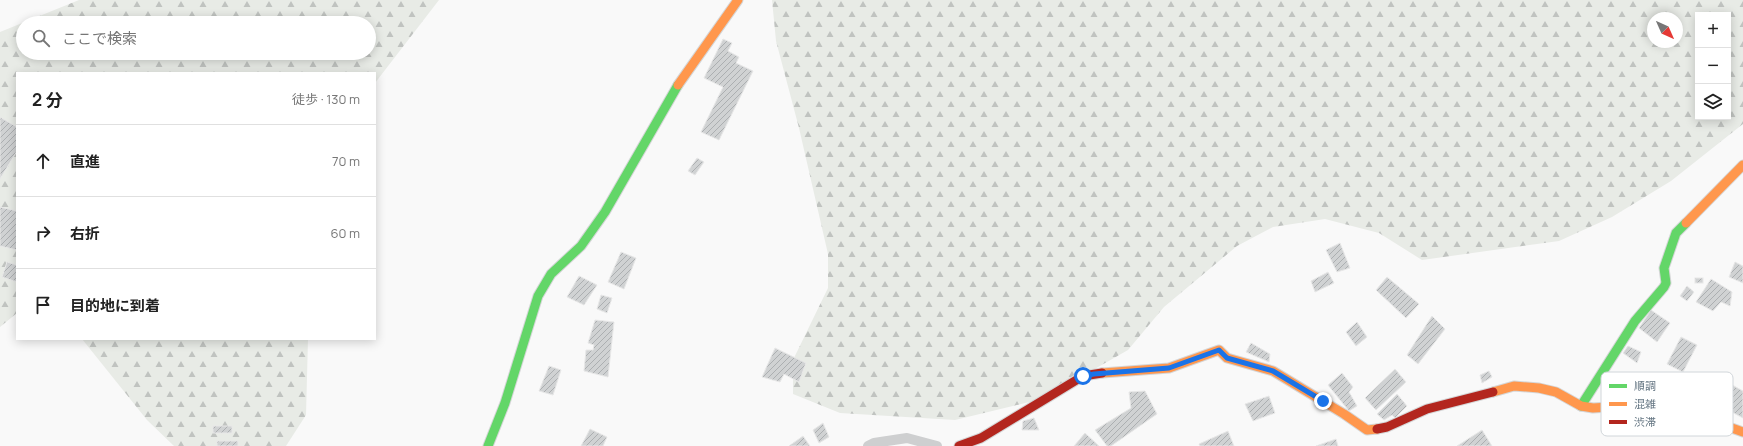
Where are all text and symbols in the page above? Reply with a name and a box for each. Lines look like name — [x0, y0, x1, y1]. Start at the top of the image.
north arrow — [1647, 12, 1683, 48]
map controls — [1695, 12, 1731, 120]
button: + — [1695, 12, 1731, 48]
search box — [16, 16, 376, 60]
icon: search — [30, 27, 52, 49]
text: ここで検索 — [62, 28, 137, 49]
button: − — [1695, 48, 1731, 84]
button: layers — [1695, 84, 1731, 120]
text: 2 分 — [32, 88, 63, 111]
text: 徒歩 · 130 m — [292, 90, 360, 108]
icon: ahead — [32, 150, 54, 172]
text: 直進 — [70, 151, 100, 172]
text: 70 m — [332, 152, 360, 170]
icon: right — [32, 222, 54, 244]
text: 右折 — [70, 223, 100, 244]
text: 60 m — [330, 224, 360, 242]
icon: arrive — [32, 294, 54, 316]
text: 目的地に到着 — [70, 295, 160, 316]
route start — [1074, 367, 1092, 385]
legend — [1601, 372, 1733, 436]
text: 順調 — [1634, 378, 1656, 393]
route end — [1314, 392, 1332, 410]
text: 混雑 — [1634, 396, 1656, 411]
text: 渋滞 — [1634, 414, 1656, 429]

